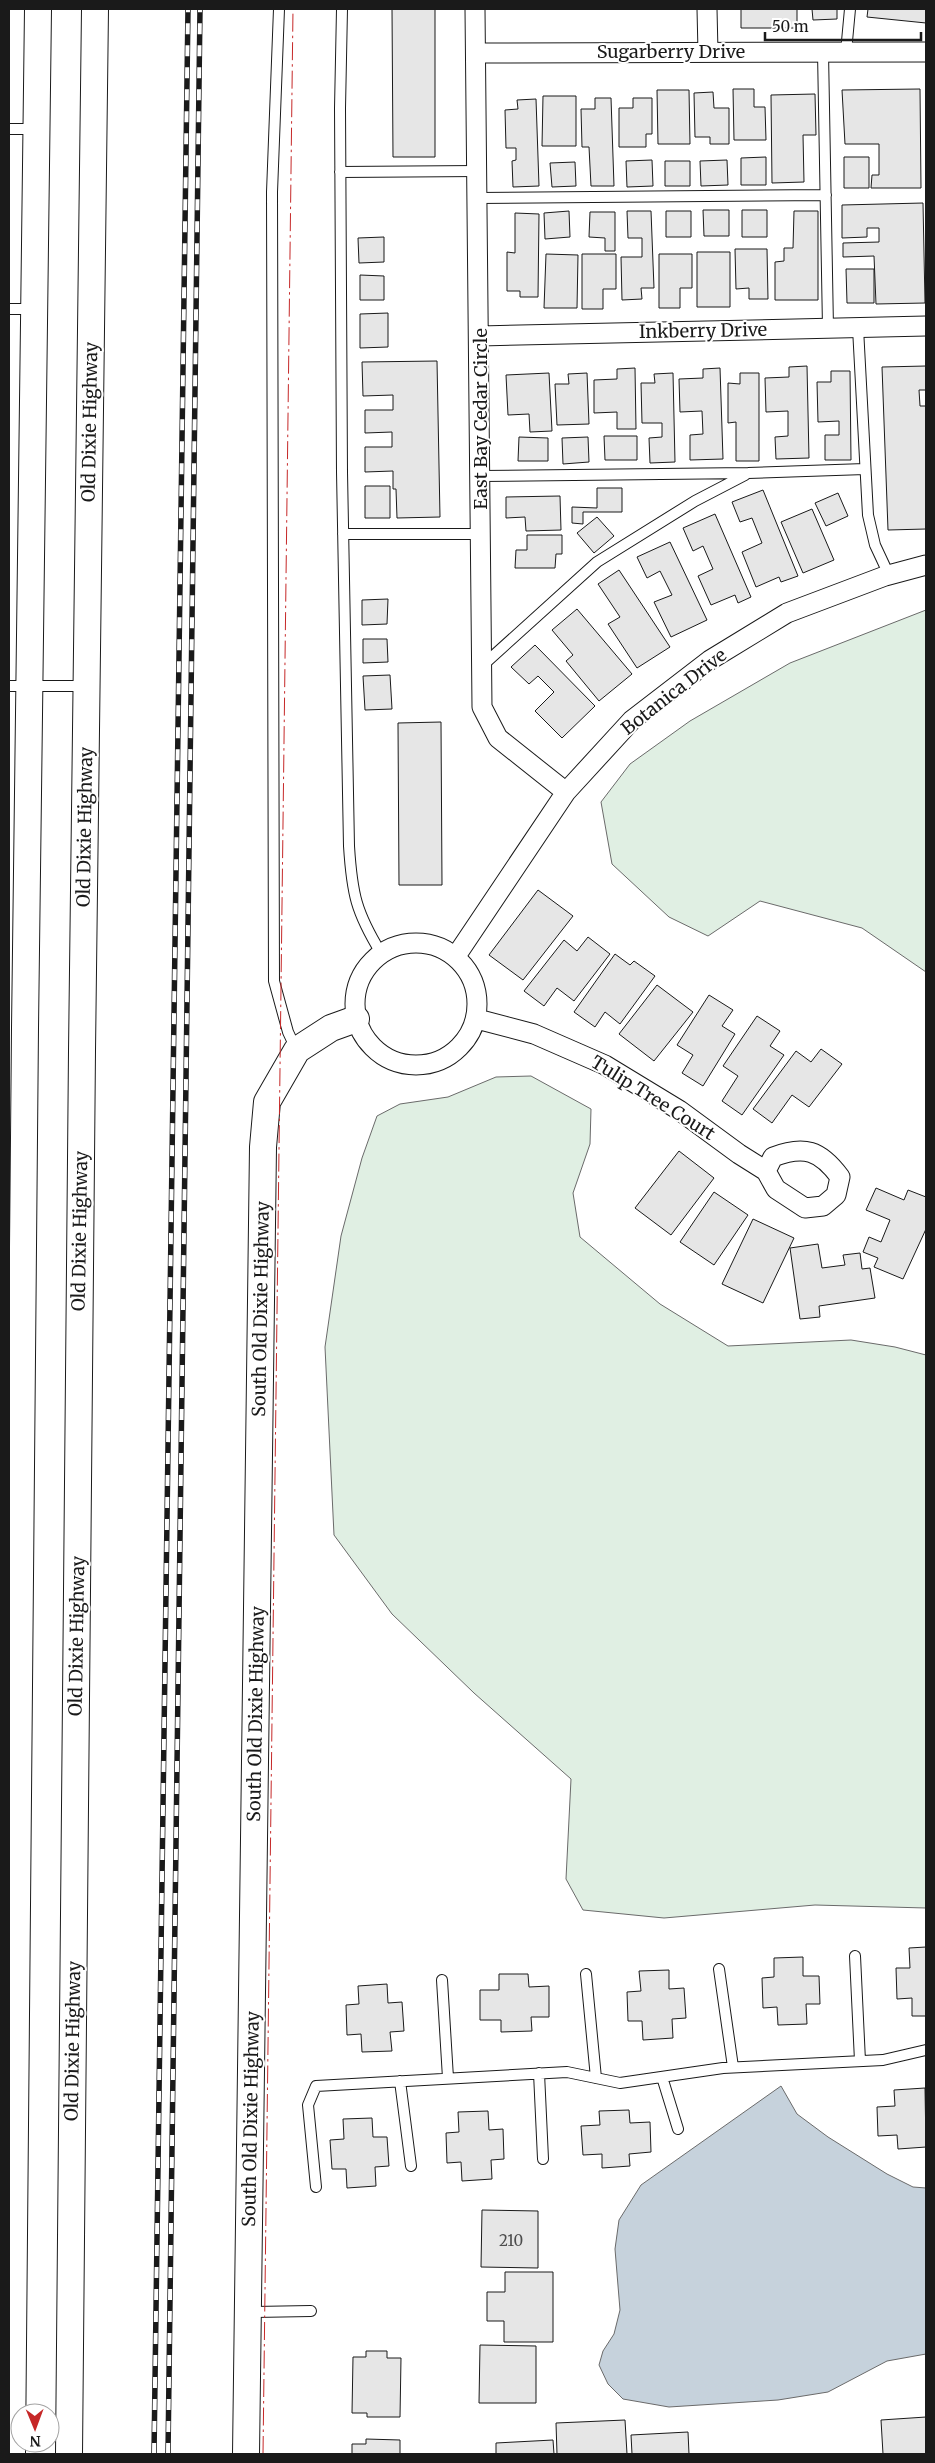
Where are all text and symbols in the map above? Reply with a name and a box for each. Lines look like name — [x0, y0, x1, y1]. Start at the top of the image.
scale bar — [765, 10, 921, 42]
text: 50 m — [772, 17, 809, 36]
street label: Sugarberry Drive — [597, 40, 745, 63]
street label: Inkberry Drive — [639, 318, 767, 343]
street label: East Bay Cedar Circle — [469, 328, 492, 510]
street label: Old Dixie Highway — [77, 341, 102, 502]
street label: Botanica Drive — [617, 643, 731, 740]
street label: Old Dixie Highway — [72, 746, 97, 907]
street label: Tulip Tree Court — [587, 1050, 720, 1145]
street label: Old Dixie Highway — [67, 1150, 92, 1311]
street label: South Old Dixie Highway — [247, 1200, 274, 1417]
street label: Old Dixie Highway — [64, 1555, 89, 1716]
street label: South Old Dixie Highway — [242, 1605, 269, 1822]
street label: Old Dixie Highway — [60, 1960, 85, 2121]
street label: South Old Dixie Highway — [237, 2010, 264, 2227]
house number: 210 — [499, 2231, 523, 2250]
north arrow — [10, 2403, 60, 2453]
text: N — [30, 2432, 41, 2450]

